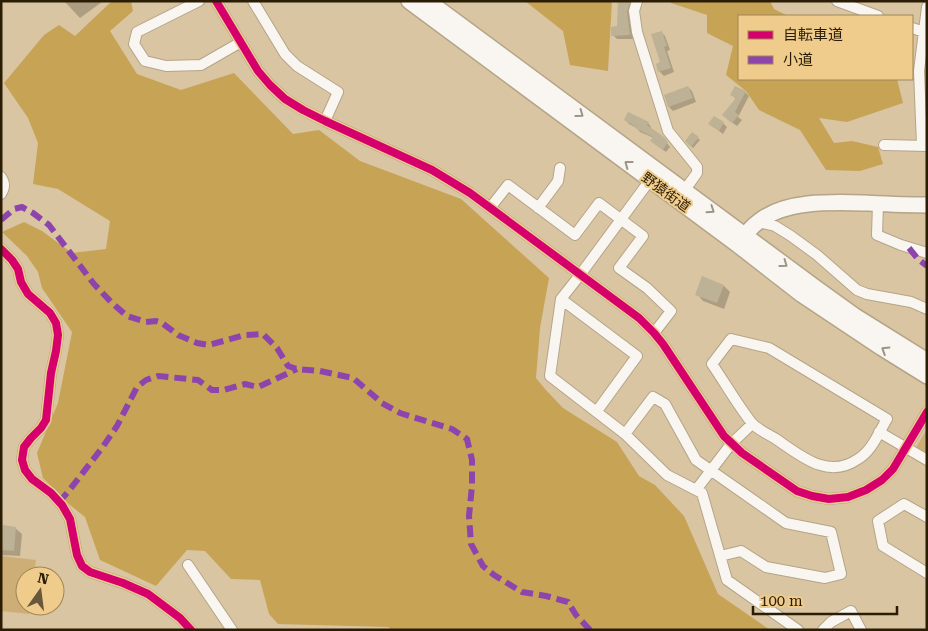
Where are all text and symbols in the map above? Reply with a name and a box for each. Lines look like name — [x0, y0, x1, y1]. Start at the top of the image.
legend — [738, 15, 913, 80]
text: 自転車道 — [783, 26, 843, 44]
text: 小道 — [783, 51, 813, 69]
one-way arrow — [574, 108, 584, 117]
one-way arrow — [624, 161, 634, 170]
street label: 野猿街道 — [639, 169, 693, 215]
one-way arrow — [705, 204, 715, 213]
one-way arrow — [778, 258, 788, 267]
one-way arrow — [882, 347, 891, 356]
north arrow — [15, 566, 65, 616]
text: N — [36, 569, 51, 588]
scale bar — [753, 584, 897, 616]
text: 100 m — [760, 592, 803, 610]

